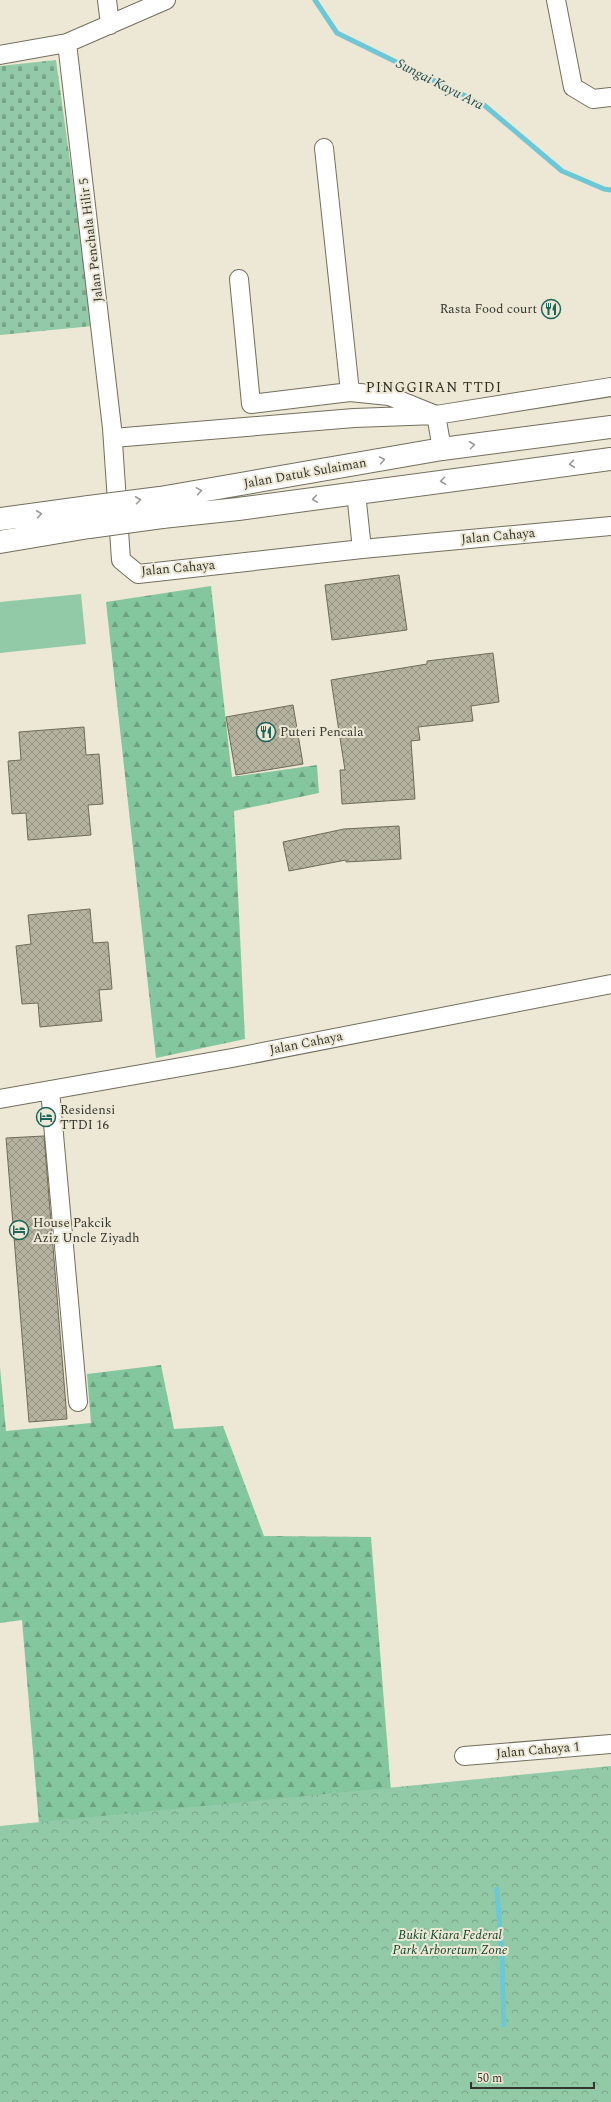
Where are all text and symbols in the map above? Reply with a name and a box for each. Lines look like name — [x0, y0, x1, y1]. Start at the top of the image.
water label: Sungai Kayu Ara — [393, 53, 487, 115]
street label: Jalan Penchala Hilir 5 — [73, 177, 109, 303]
restaurant icon: Rasta Food court — [540, 298, 562, 320]
place label: Rasta Food court — [440, 299, 537, 319]
district label: PINGGIRAN TTDI — [366, 377, 502, 398]
one-way arrow — [469, 441, 475, 450]
street label: Jalan Datuk Sulaiman — [242, 452, 368, 494]
one-way arrow — [379, 456, 385, 464]
one-way arrow — [569, 459, 575, 468]
one-way arrow — [440, 476, 447, 485]
one-way arrow — [195, 487, 202, 496]
one-way arrow — [312, 494, 318, 503]
one-way arrow — [135, 496, 141, 505]
one-way arrow — [36, 510, 42, 519]
street label: Jalan Cahaya — [460, 523, 536, 549]
street label: Jalan Cahaya — [140, 555, 216, 581]
restaurant icon: Puteri Pencala — [255, 721, 277, 743]
place label: Puteri Pencala — [280, 722, 364, 742]
street label: Jalan Cahaya — [268, 1026, 345, 1060]
place label: Residensi TTDI 16 — [60, 1100, 115, 1135]
hotel icon: Residensi TTDI 16 — [35, 1106, 57, 1128]
place label: House Pakcik Aziz Uncle Ziyadh — [33, 1213, 140, 1248]
hotel icon: House Pakcik Aziz Uncle Ziyadh — [8, 1219, 30, 1241]
street label: Jalan Cahaya 1 — [495, 1736, 581, 1764]
park label: Bukit Kiara Federal Park Arboretum Zone — [393, 1925, 508, 1960]
scale bar — [471, 2064, 594, 2090]
text: 50 m — [477, 2069, 502, 2088]

